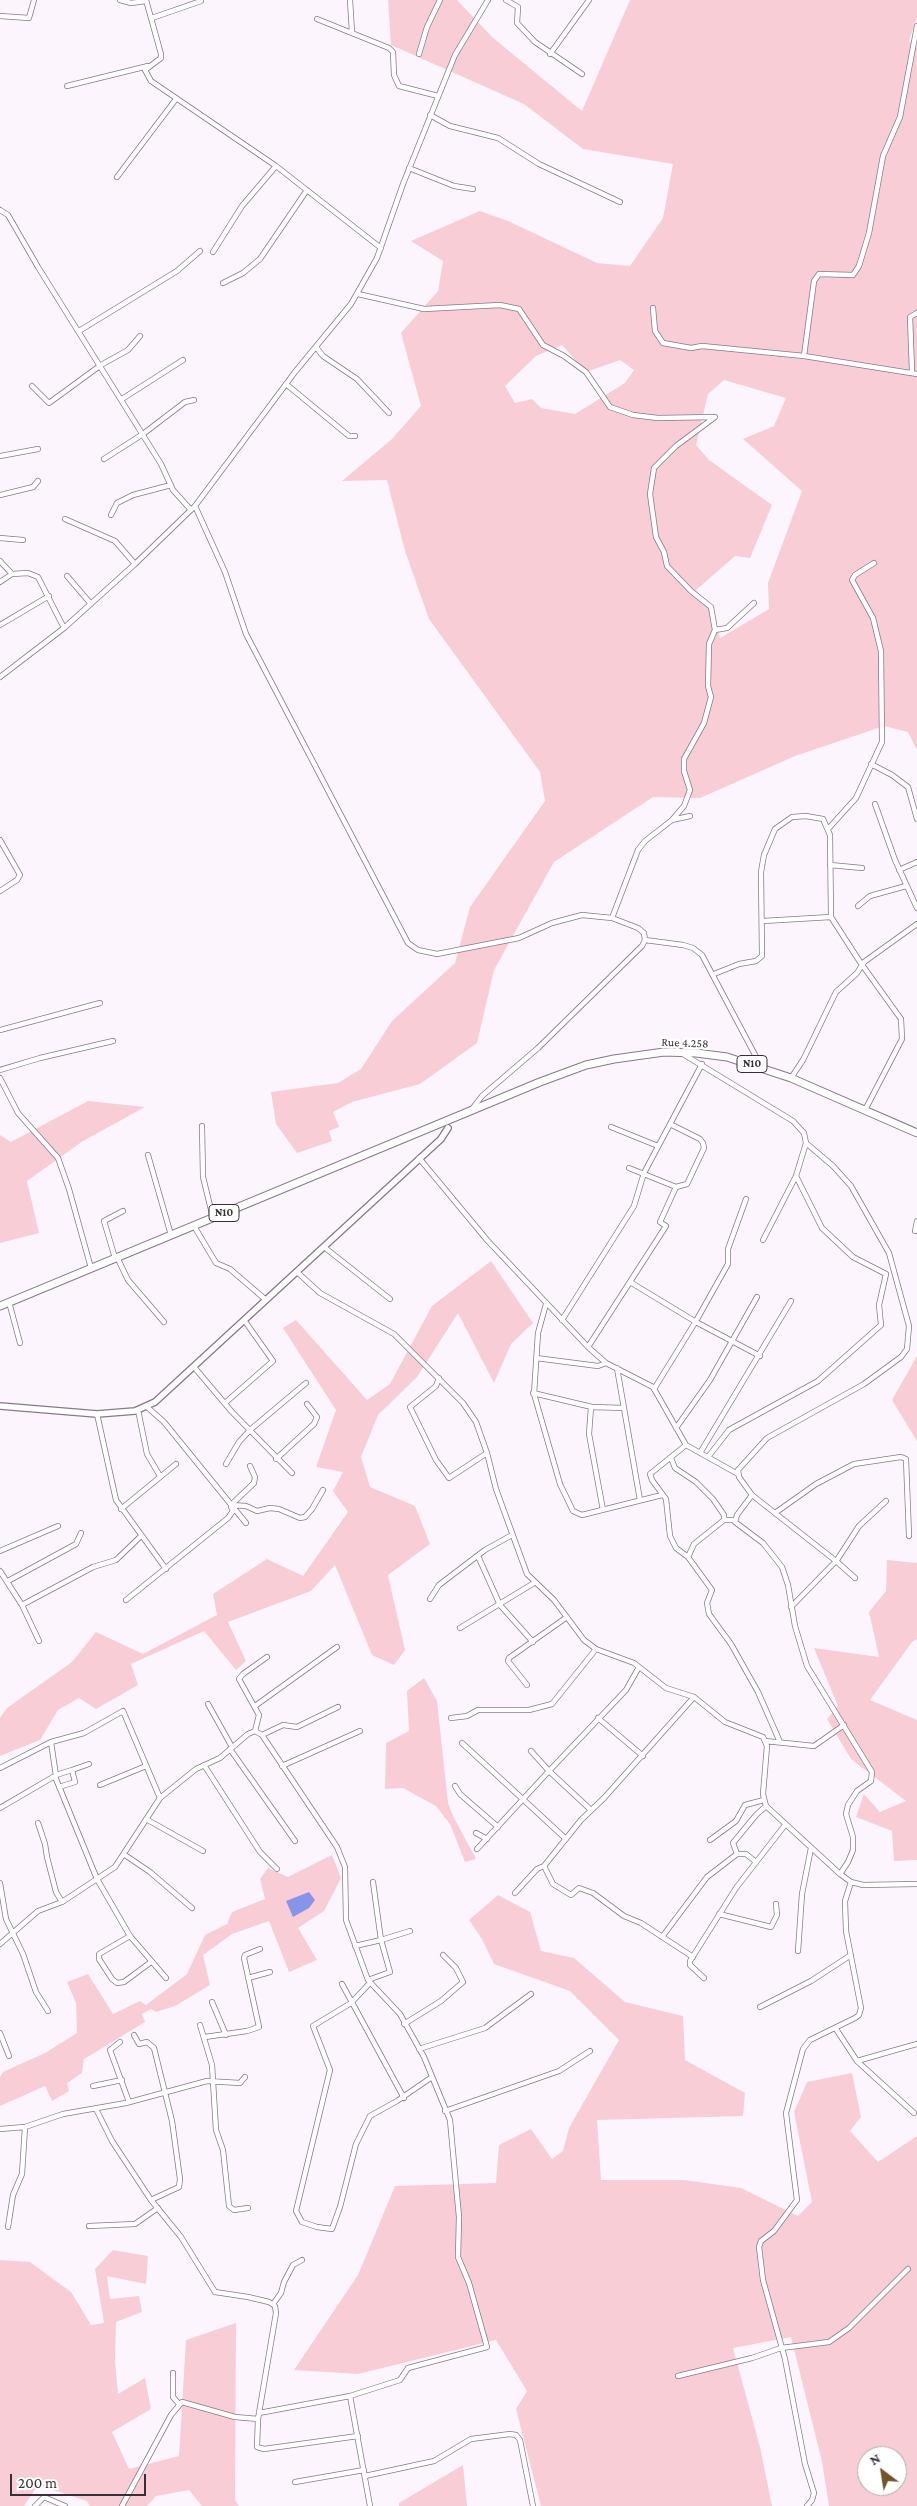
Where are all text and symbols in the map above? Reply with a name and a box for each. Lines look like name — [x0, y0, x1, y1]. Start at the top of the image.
street label: Rue 4.258 — [661, 1035, 709, 1051]
road number: N10 — [737, 1056, 767, 1072]
road number: N10 — [209, 1204, 239, 1222]
north arrow — [857, 2446, 907, 2496]
text: N — [867, 2450, 883, 2468]
scale bar — [12, 2464, 149, 2496]
text: 200 m — [18, 2475, 57, 2491]

